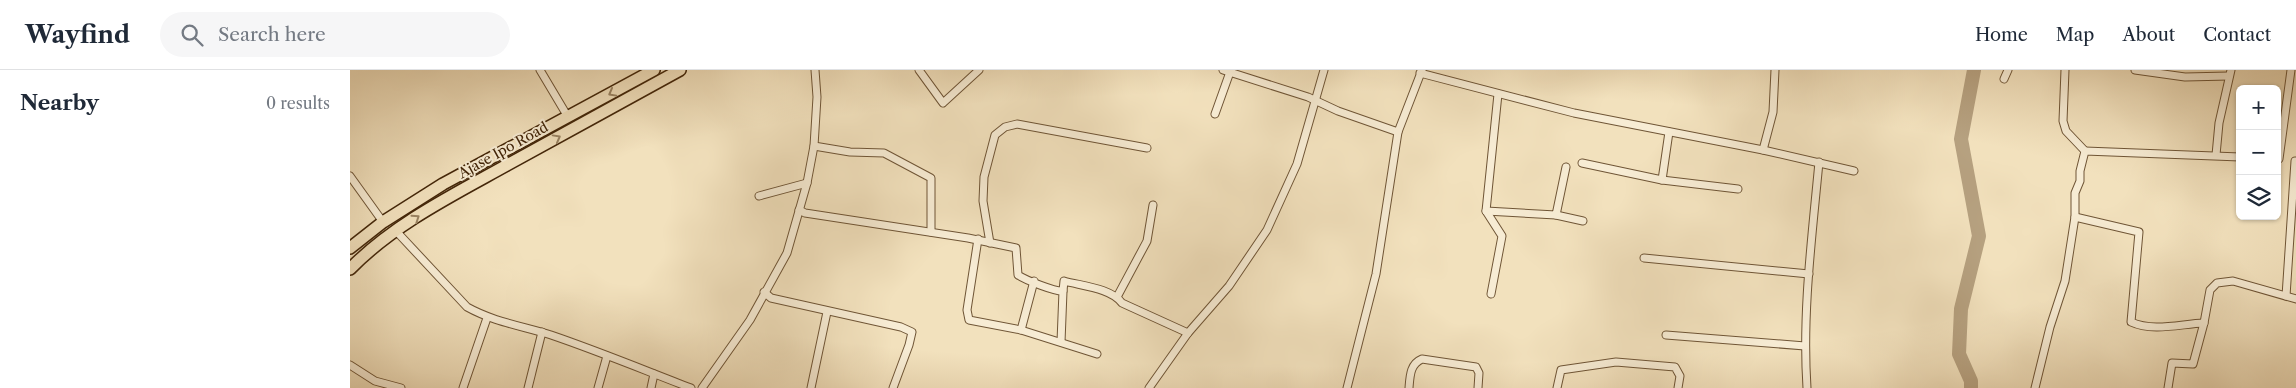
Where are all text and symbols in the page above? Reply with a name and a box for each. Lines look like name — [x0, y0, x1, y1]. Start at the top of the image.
search box — [160, 12, 510, 57]
text: Wayfind — [25, 20, 130, 49]
icon: search — [178, 21, 206, 49]
text: Search here — [218, 23, 326, 46]
text: Home — [1975, 24, 2028, 46]
text: Map — [2056, 24, 2094, 46]
text: About — [2122, 24, 2175, 46]
text: Contact — [2203, 24, 2271, 46]
map controls — [2236, 85, 2281, 220]
button: + — [2236, 85, 2281, 130]
one-way arrow — [608, 87, 617, 97]
text: Nearby — [20, 90, 99, 115]
text: 0 results — [266, 93, 330, 113]
street label: Ajase Ipo Road — [454, 118, 552, 183]
button: − — [2236, 130, 2281, 175]
one-way arrow — [552, 134, 561, 144]
button: layers — [2236, 175, 2281, 220]
one-way arrow — [410, 215, 420, 224]

